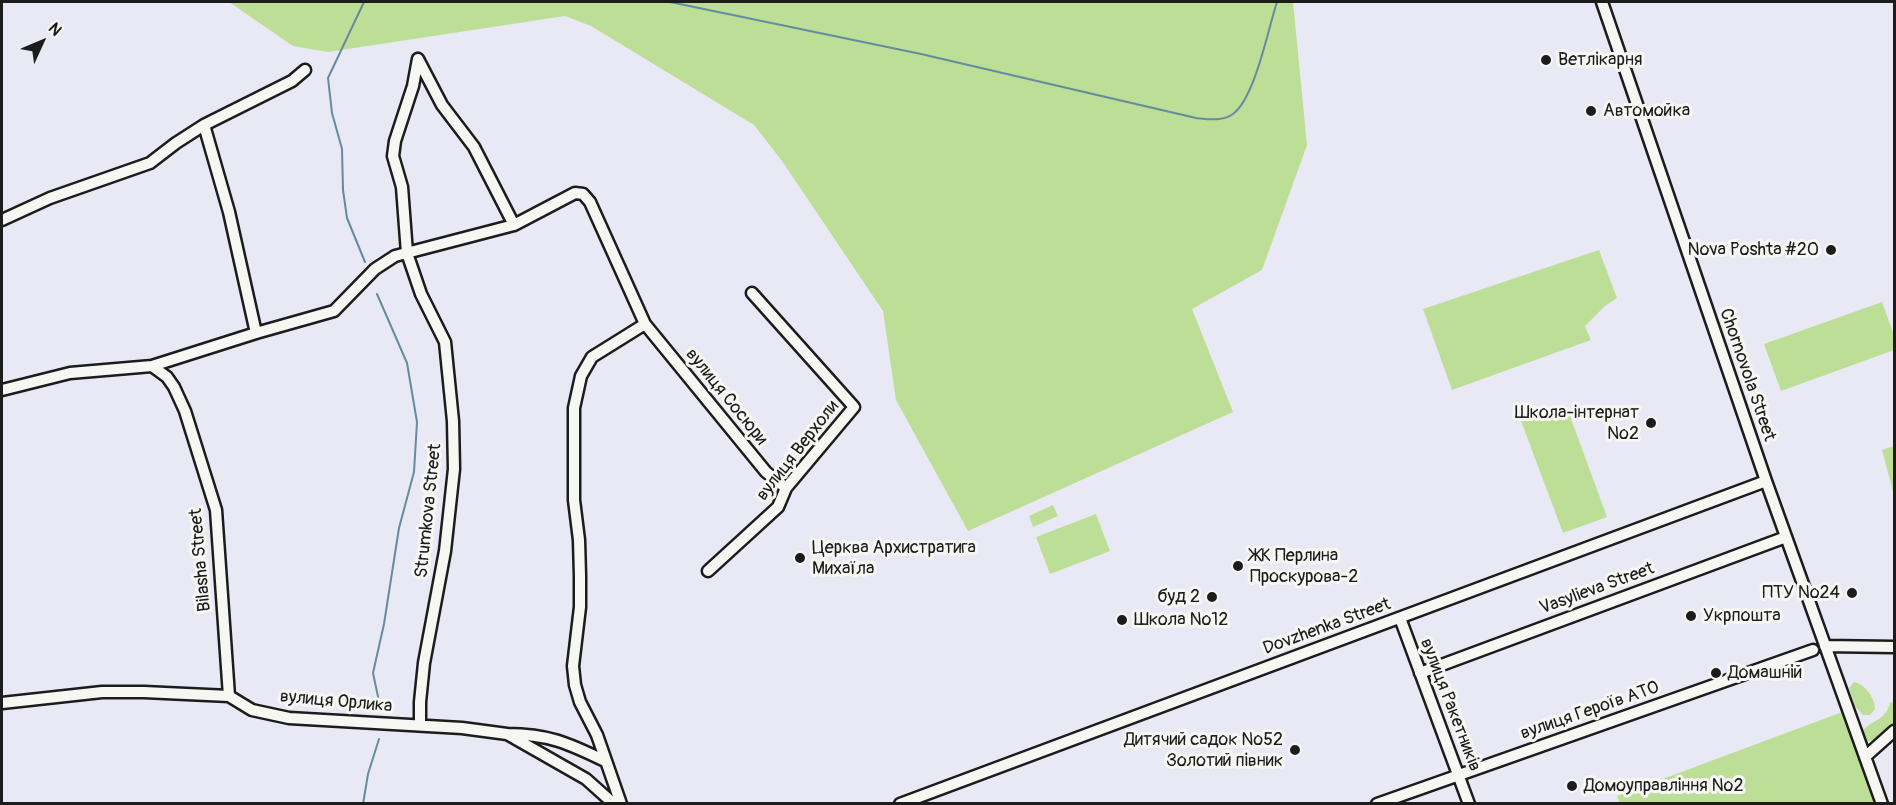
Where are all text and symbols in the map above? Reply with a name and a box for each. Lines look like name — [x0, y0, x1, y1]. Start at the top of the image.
north arrow — [12, 12, 72, 72]
text: N — [44, 19, 66, 40]
place label: Ветлікарня — [1558, 49, 1642, 71]
marker: Ветлікарня — [1539, 53, 1553, 67]
place label: Автомойка — [1603, 100, 1690, 122]
marker: Автомойка — [1584, 104, 1598, 118]
place label: Nova Poshta #20 — [1688, 239, 1819, 261]
marker: Nova Poshta #20 — [1824, 243, 1838, 257]
street label: Chornovola Street — [1714, 306, 1780, 444]
street label: вулиця Сосюри — [680, 344, 772, 450]
street label: вулиця Верхоли — [752, 397, 844, 505]
place label: Школа-інтернат №2 — [1515, 402, 1639, 444]
marker: Школа-інтернат №2 — [1644, 416, 1658, 430]
street label: Strumkova Street — [411, 443, 447, 579]
street label: Bilasha Street — [186, 507, 216, 613]
place label: Церква Архистратига Михаїла — [812, 537, 976, 580]
place label: ЖК Перлина Проскурова-2 — [1250, 545, 1358, 588]
marker: Церква Архистратига Михаїла — [793, 551, 807, 565]
street label: Vasylieva Street — [1537, 558, 1657, 620]
marker: ЖК Перлина Проскурова-2 — [1231, 559, 1245, 573]
place label: ПТУ №24 — [1762, 582, 1840, 604]
place label: буд 2 — [1157, 586, 1200, 608]
marker: ПТУ №24 — [1845, 586, 1859, 600]
marker: буд 2 — [1205, 590, 1219, 604]
street label: Dovzhenka Street — [1260, 594, 1394, 660]
place label: Укрпошта — [1703, 605, 1781, 627]
place label: Школа №12 — [1134, 609, 1228, 631]
marker: Укрпошта — [1684, 609, 1698, 623]
marker: Школа №12 — [1115, 613, 1129, 627]
street label: вулиця Ракетників — [1415, 636, 1485, 774]
place label: Домашній — [1728, 662, 1802, 684]
marker: Домашній — [1709, 666, 1723, 680]
street label: вулиця Героїв АТО — [1518, 677, 1662, 745]
street label: вулиця Орлика — [279, 686, 393, 718]
place label: Дитячий садок №52 Золотий півник — [1124, 729, 1283, 771]
marker: Дитячий садок №52 Золотий півник — [1288, 743, 1302, 757]
place label: Домоуправління №2 — [1584, 775, 1743, 797]
marker: Домоуправління №2 — [1565, 779, 1579, 793]

